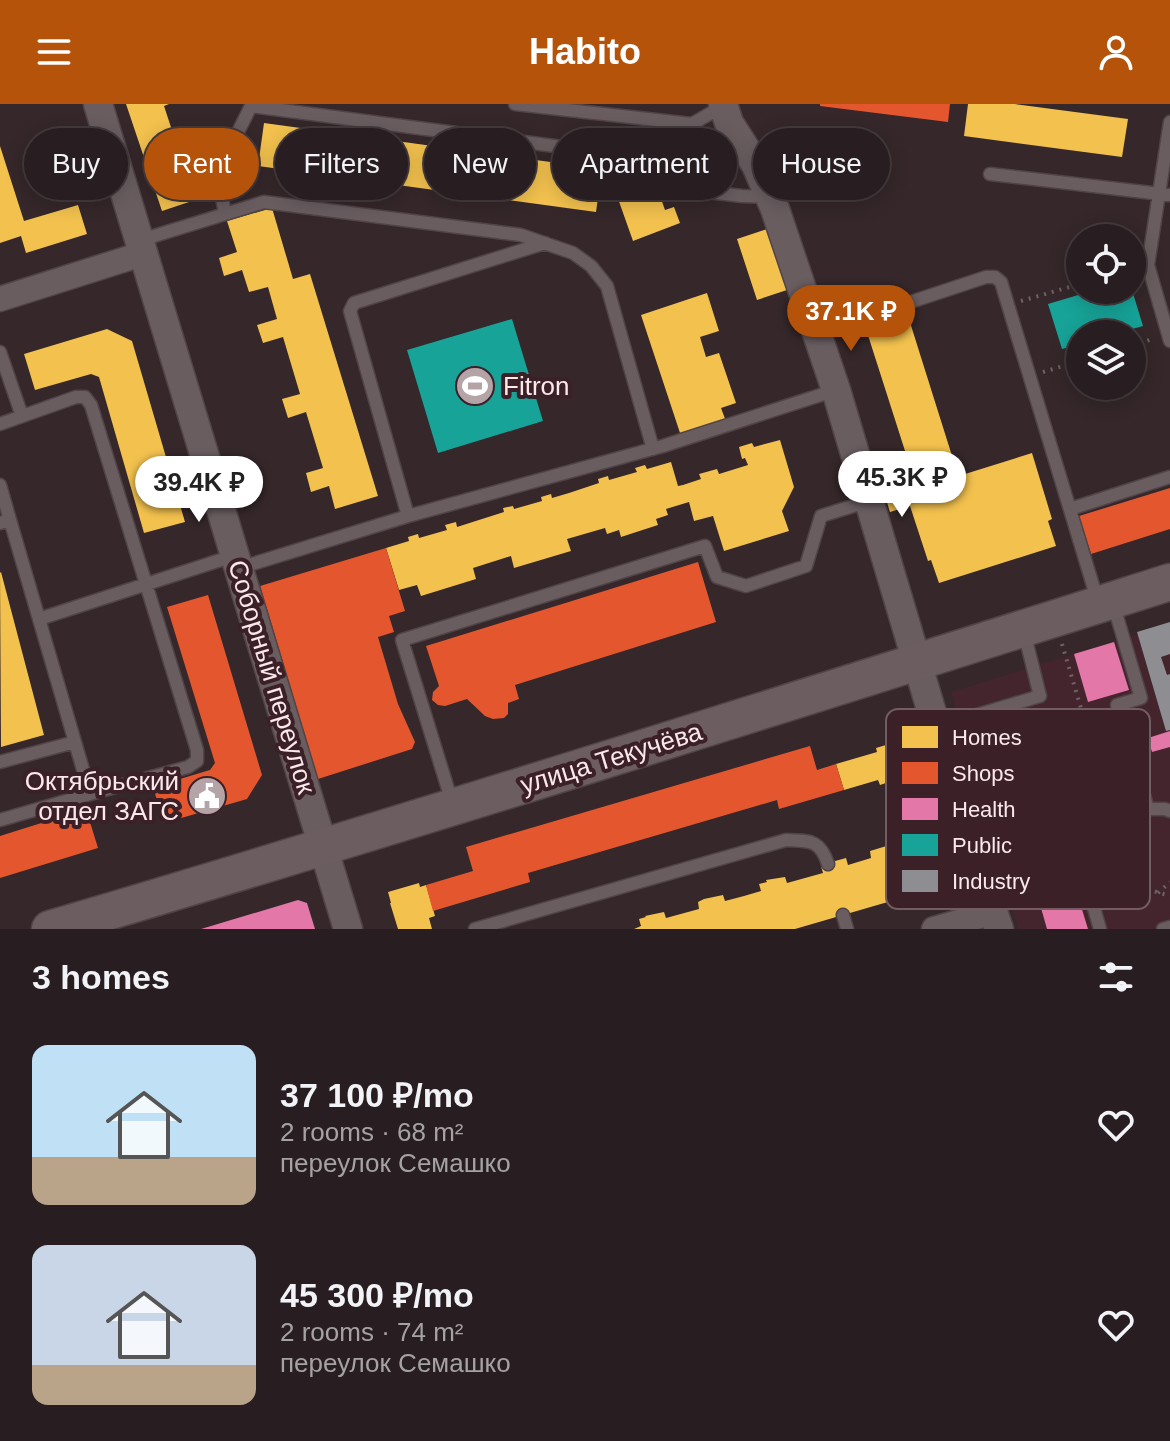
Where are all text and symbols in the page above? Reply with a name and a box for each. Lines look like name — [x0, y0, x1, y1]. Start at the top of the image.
icon: menu — [32, 30, 76, 74]
icon: person — [1094, 30, 1138, 74]
text: Habito — [529, 31, 641, 72]
chip: Buy — [24, 128, 128, 200]
chip: Rent — [144, 128, 259, 200]
chip: Filters — [275, 128, 408, 200]
chip: New — [424, 128, 536, 200]
chip: Apartment — [552, 128, 737, 200]
chip: House — [753, 128, 890, 200]
map controls — [1066, 224, 1146, 400]
button: locate — [1066, 224, 1146, 304]
pin: 37.1K ₽ — [777, 285, 925, 353]
text: 37.1K ₽ — [805, 296, 897, 326]
button: layers — [1066, 320, 1146, 400]
sports icon: Fitron — [454, 365, 496, 407]
place label: Fitron — [503, 371, 569, 401]
pin: 45.3K ₽ — [828, 451, 976, 519]
pin: 39.4K ₽ — [125, 456, 273, 524]
text: 45.3K ₽ — [856, 462, 948, 492]
text: 39.4K ₽ — [153, 467, 245, 497]
street label: Соборный переулок — [222, 557, 322, 798]
legend — [886, 709, 1150, 909]
street label: улица Текучёва — [517, 716, 706, 800]
text: Homes — [952, 725, 1022, 750]
text: Shops — [952, 761, 1014, 786]
place label: Октябрьский отдел ЗАГС — [25, 766, 179, 826]
public building icon: Октябрьский отдел ЗАГС — [186, 775, 228, 817]
text: Health — [952, 797, 1016, 822]
text: Public — [952, 833, 1012, 858]
text: Industry — [952, 869, 1030, 894]
icon: filters — [1094, 955, 1138, 999]
text: 3 homes — [32, 958, 170, 996]
text: 37 100 ₽/mo — [280, 1076, 474, 1114]
icon: home — [96, 1077, 192, 1173]
icon: heart — [1094, 1103, 1138, 1147]
text: 2 rooms · 68 m² — [280, 1117, 464, 1147]
text: переулок Семашко — [280, 1148, 511, 1178]
text: 45 300 ₽/mo — [280, 1276, 474, 1314]
icon: home — [96, 1277, 192, 1373]
icon: heart — [1094, 1303, 1138, 1347]
text: 2 rooms · 74 m² — [280, 1317, 464, 1347]
text: переулок Семашко — [280, 1348, 511, 1378]

